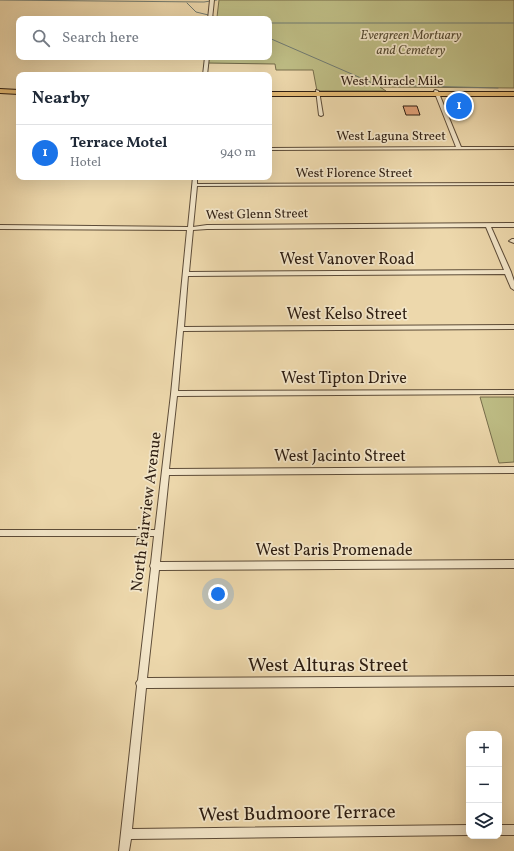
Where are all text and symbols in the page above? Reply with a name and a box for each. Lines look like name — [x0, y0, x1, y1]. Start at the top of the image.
search box — [16, 16, 272, 60]
icon: search — [30, 27, 52, 49]
park label: Evergreen Mortuary and Cemetery — [360, 27, 462, 60]
text: Search here — [62, 28, 139, 49]
street label: West Miracle Mile — [340, 73, 444, 91]
text: Nearby — [32, 87, 90, 110]
pin: 1 — [446, 91, 472, 121]
street label: West Laguna Street — [336, 128, 446, 146]
text: Terrace Motel — [70, 133, 167, 154]
text: 1 — [42, 144, 48, 162]
text: 940 m — [220, 144, 256, 162]
text: Hotel — [70, 154, 101, 172]
street label: West Florence Street — [295, 165, 413, 183]
street label: West Glenn Street — [206, 205, 309, 225]
street label: West Vanover Road — [280, 249, 414, 271]
street label: West Kelso Street — [286, 304, 408, 326]
street label: West Tipton Drive — [281, 368, 407, 390]
street label: North Fairview Avenue — [126, 431, 168, 593]
street label: West Jacinto Street — [274, 446, 406, 468]
street label: West Paris Promenade — [255, 540, 413, 562]
your location — [208, 584, 228, 604]
street label: West Alturas Street — [248, 653, 409, 679]
map controls — [466, 731, 502, 839]
button: + — [466, 731, 502, 767]
button: − — [466, 767, 502, 803]
street label: West Budmoore Terrace — [198, 799, 396, 829]
button: layers — [466, 803, 502, 839]

